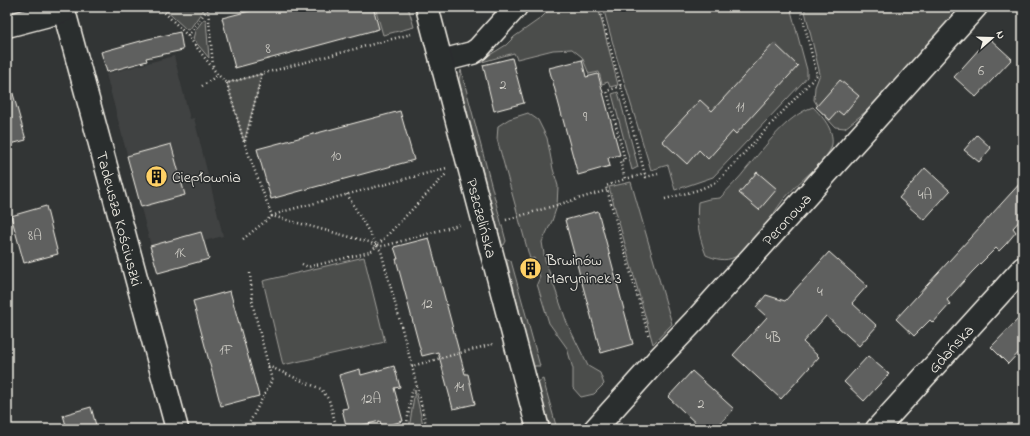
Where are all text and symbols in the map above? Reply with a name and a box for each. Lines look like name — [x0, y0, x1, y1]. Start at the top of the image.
north arrow — [972, 18, 1012, 58]
text: N — [992, 29, 1009, 41]
house number: 8 — [265, 39, 271, 60]
house number: 6 — [978, 61, 984, 82]
house number: 2 — [500, 75, 507, 96]
house number: 11 — [736, 97, 745, 118]
house number: 9 — [583, 107, 588, 128]
house number: 10 — [331, 146, 341, 167]
street label: Tadeusza Kościuszki — [89, 149, 148, 289]
building icon: Ciepłownia — [143, 163, 169, 189]
place label: Ciepłownia — [172, 166, 241, 190]
street label: Pszczelińska — [459, 176, 502, 261]
house number: 4A — [918, 185, 932, 206]
street label: Peronowa — [757, 188, 818, 252]
house number: 8A — [28, 226, 42, 247]
house number: 1K — [174, 243, 186, 264]
place label: Brwinów Maryninek 3 — [545, 249, 622, 291]
building icon: Brwinów Maryninek 3 — [517, 255, 543, 281]
house number: 4 — [817, 282, 823, 303]
house number: 12 — [421, 294, 433, 315]
street label: Gdańska — [923, 320, 981, 380]
house number: 4B — [765, 328, 781, 349]
house number: 1F — [219, 340, 233, 361]
house number: 14 — [454, 377, 464, 398]
house number: 12A — [361, 389, 381, 410]
house number: 2 — [698, 394, 705, 415]

